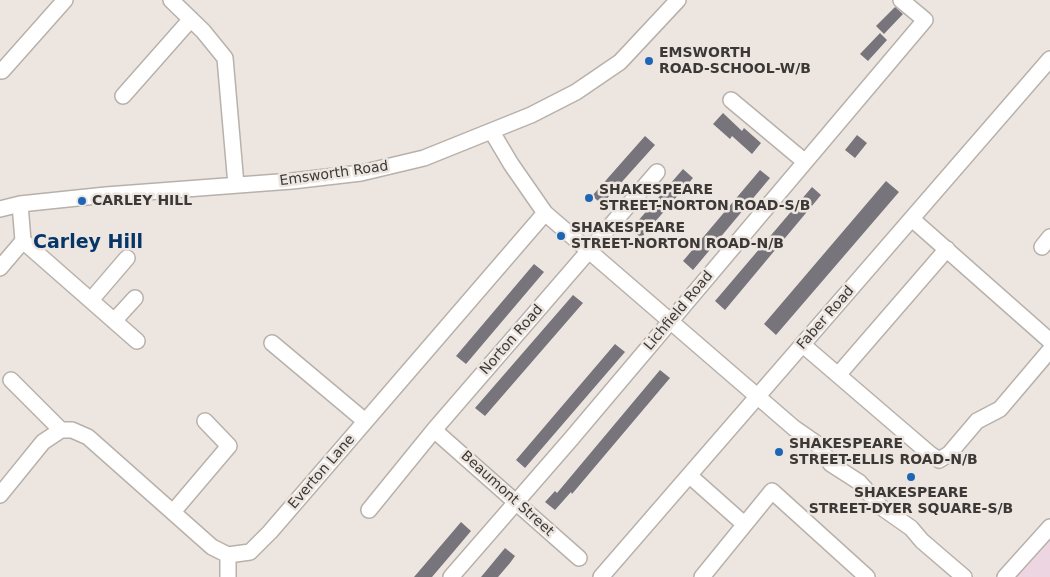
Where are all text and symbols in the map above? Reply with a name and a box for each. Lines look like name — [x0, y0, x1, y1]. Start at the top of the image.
place label: EMSWORTH ROAD-SCHOOL-W/B — [659, 45, 811, 78]
marker: EMSWORTH ROAD-SCHOOL-W/B — [643, 55, 655, 67]
street label: Emsworth Road — [279, 158, 389, 190]
place label: SHAKESPEARE STREET-NORTON ROAD-S/B — [599, 182, 810, 214]
marker: SHAKESPEARE STREET-NORTON ROAD-S/B — [583, 192, 595, 204]
place label: CARLEY HILL — [92, 193, 192, 209]
marker: CARLEY HILL — [76, 195, 88, 207]
place label: SHAKESPEARE STREET-NORTON ROAD-N/B — [571, 220, 784, 252]
marker: SHAKESPEARE STREET-NORTON ROAD-N/B — [555, 230, 567, 242]
district label: Carley Hill — [33, 232, 143, 254]
street label: Lichfield Road — [641, 268, 717, 354]
street label: Faber Road — [794, 283, 858, 353]
street label: Norton Road — [477, 302, 547, 378]
street label: Everton Lane — [285, 431, 359, 513]
place label: SHAKESPEARE STREET-ELLIS ROAD-N/B — [789, 436, 978, 468]
marker: SHAKESPEARE STREET-ELLIS ROAD-N/B — [773, 446, 785, 458]
street label: Beaumont Street — [457, 448, 557, 540]
marker: SHAKESPEARE STREET-DYER SQUARE-S/B — [905, 471, 917, 483]
place label: SHAKESPEARE STREET-DYER SQUARE-S/B — [809, 485, 1013, 518]

